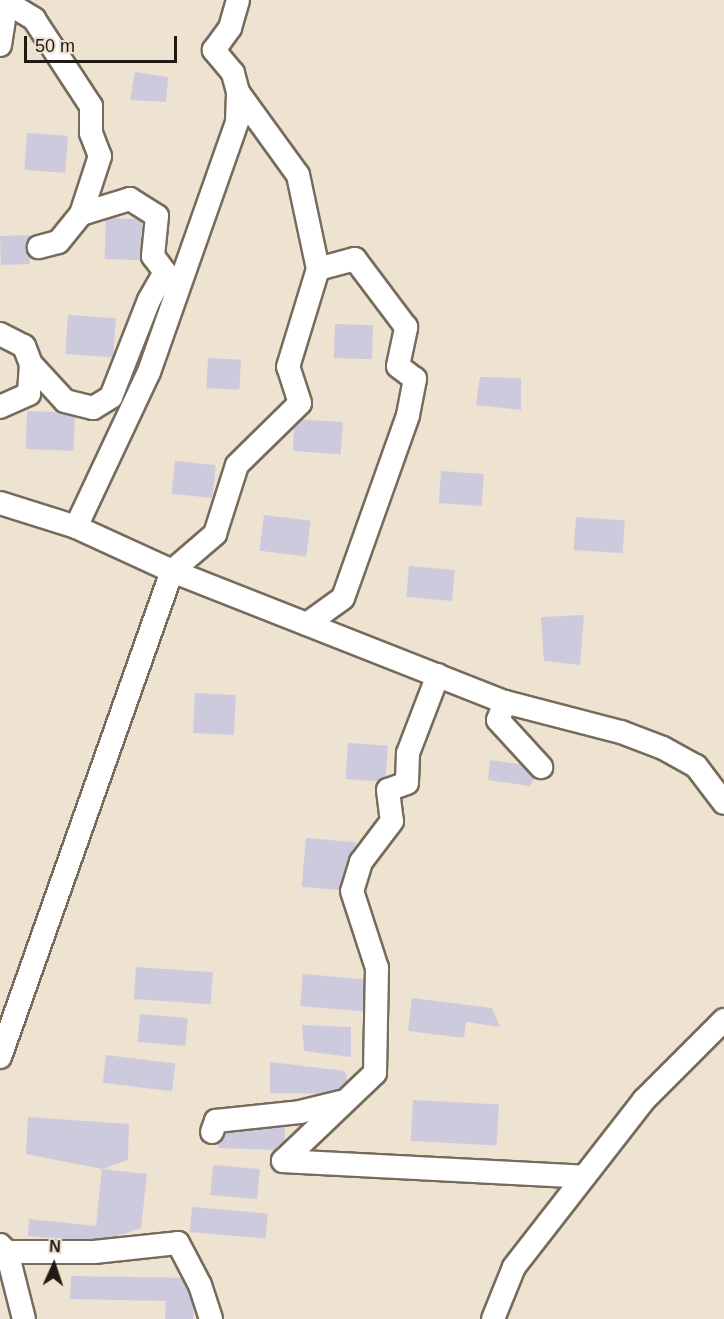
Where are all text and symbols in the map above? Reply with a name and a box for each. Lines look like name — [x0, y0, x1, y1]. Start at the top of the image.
scale bar — [27, 24, 180, 62]
text: 50 m — [35, 36, 75, 56]
north arrow — [24, 1235, 84, 1295]
text: N — [49, 1238, 61, 1255]

